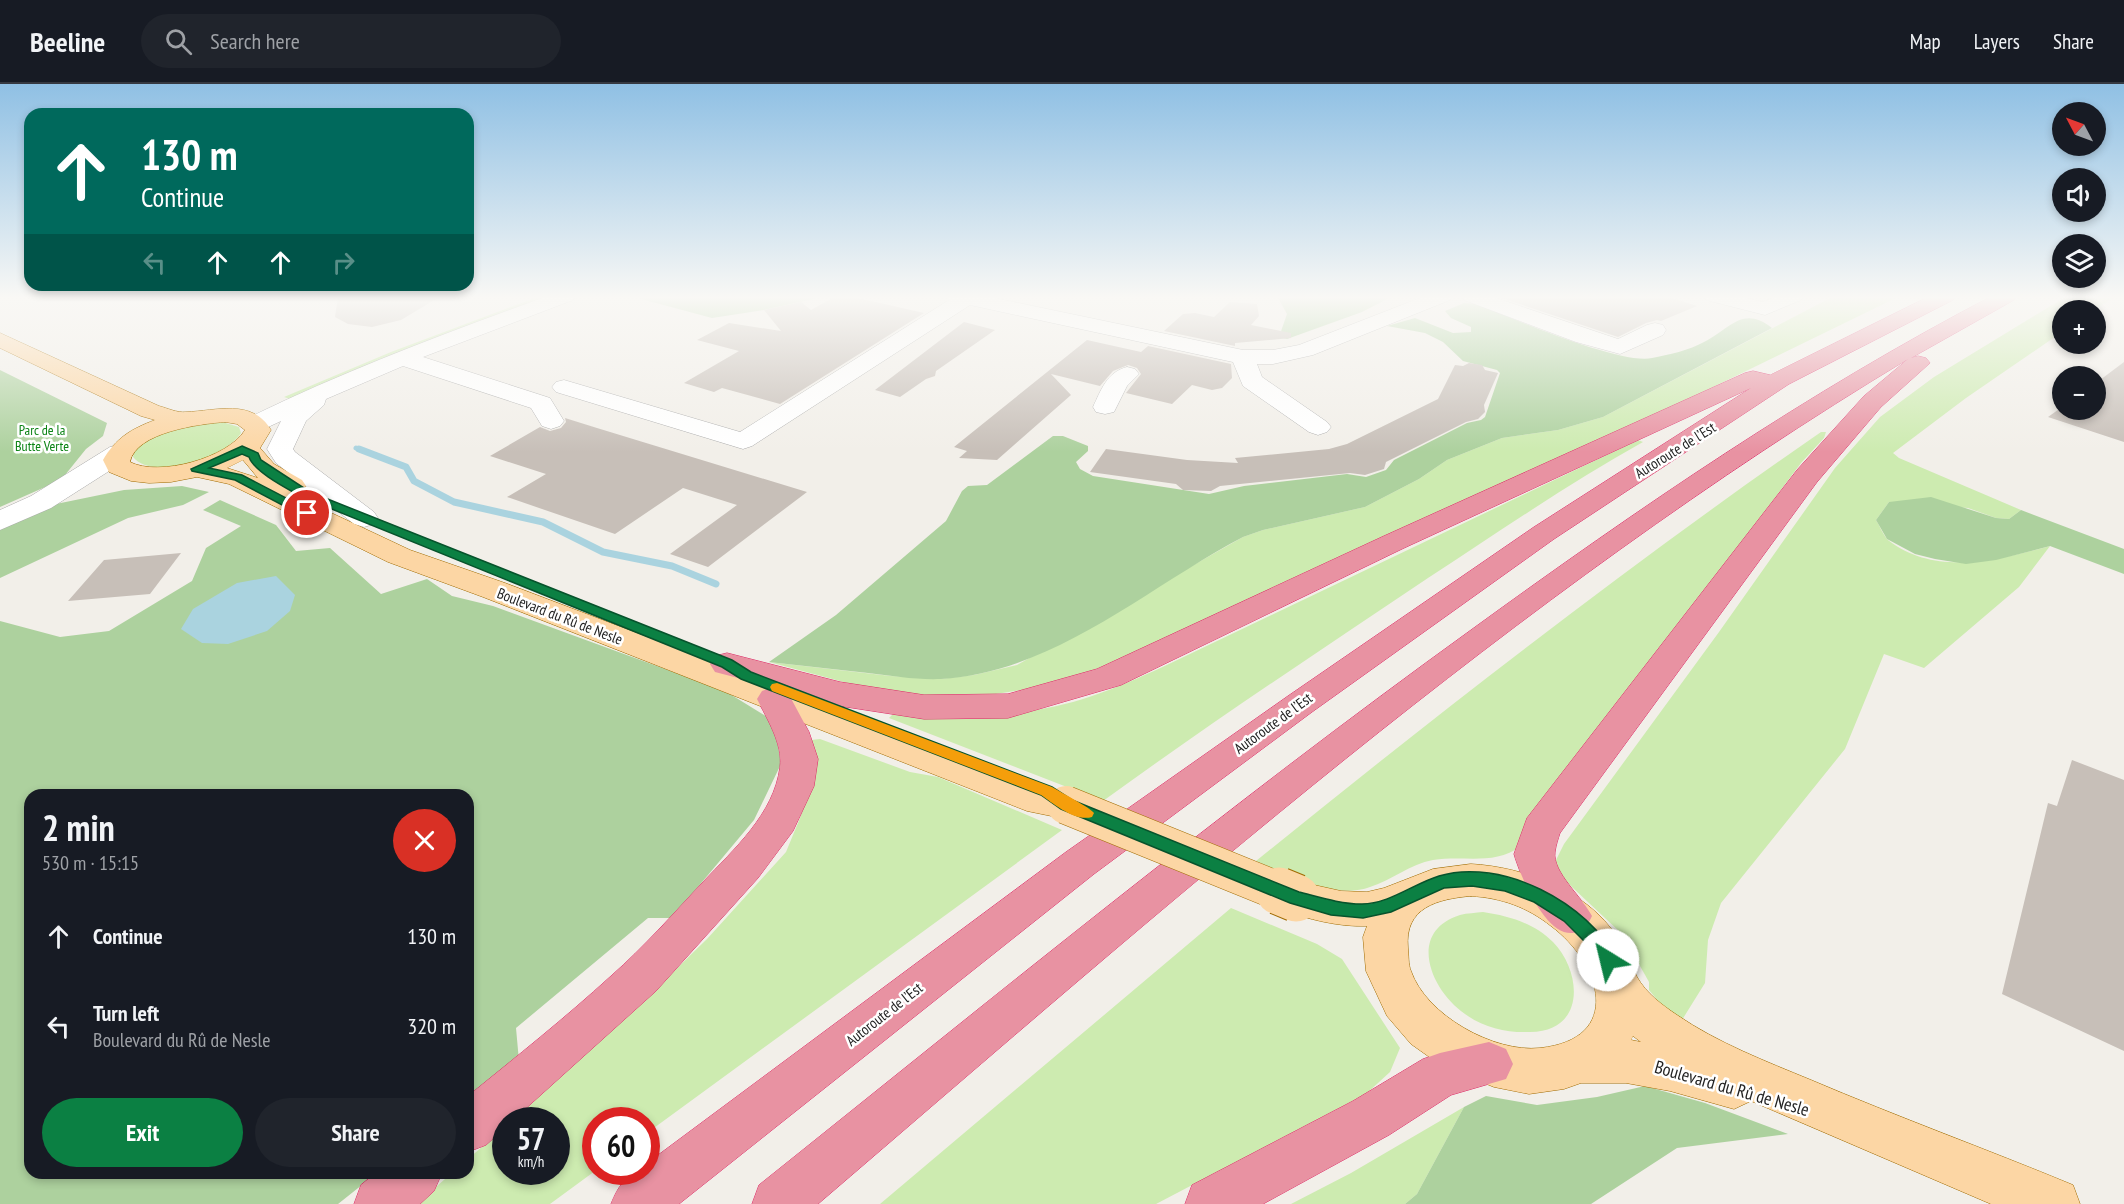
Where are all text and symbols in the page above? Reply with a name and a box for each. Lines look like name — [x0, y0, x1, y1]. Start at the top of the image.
search box — [141, 14, 561, 68]
text: Beeline — [30, 23, 105, 60]
icon: search — [162, 25, 195, 58]
text: Search here — [210, 27, 300, 55]
text: Map — [1910, 28, 1941, 55]
text: Layers — [1974, 28, 2020, 55]
text: Share — [2053, 28, 2094, 55]
north arrow — [2052, 102, 2106, 156]
map controls — [2052, 102, 2106, 420]
text: 130 m — [141, 127, 238, 182]
icon: ahead — [42, 132, 120, 210]
button: sound — [2052, 168, 2106, 222]
text: Continue — [141, 180, 224, 214]
button: layers — [2052, 234, 2106, 288]
icon: left — [138, 246, 171, 279]
icon: ahead — [201, 246, 234, 279]
icon: ahead — [264, 246, 297, 279]
icon: right — [327, 246, 360, 279]
button: + — [2052, 300, 2106, 354]
button: − — [2052, 366, 2106, 420]
street label: Autoroute de l’Est — [1631, 418, 1719, 482]
park label: Parc de la Butte Verte — [15, 421, 69, 455]
pin — [281, 487, 332, 538]
icon: arrive — [290, 496, 323, 529]
street label: Boulevard du Rû de Nesle — [494, 583, 626, 649]
street label: Autoroute de l’Est — [1230, 688, 1316, 758]
text: 2 min — [42, 804, 115, 851]
button: close — [393, 809, 456, 872]
text: 530 m · 15:15 — [42, 850, 139, 876]
icon: ahead — [42, 920, 75, 953]
text: Continue — [93, 922, 163, 950]
text: 130 m — [407, 922, 456, 950]
position arrow — [1576, 928, 1640, 992]
street label: Autoroute de l’Est — [842, 978, 926, 1050]
text: Turn left — [93, 999, 159, 1027]
icon: left — [42, 1010, 75, 1043]
text: 320 m — [407, 1012, 456, 1040]
text: Boulevard du Rû de Nesle — [93, 1027, 270, 1053]
street label: Boulevard du Rû de Nesle — [1652, 1055, 1812, 1121]
button: Exit — [42, 1098, 243, 1167]
button: Share — [255, 1098, 456, 1167]
speed limit sign: 60 — [582, 1107, 660, 1185]
text: 57 — [517, 1119, 545, 1158]
text: km/h — [518, 1152, 544, 1171]

